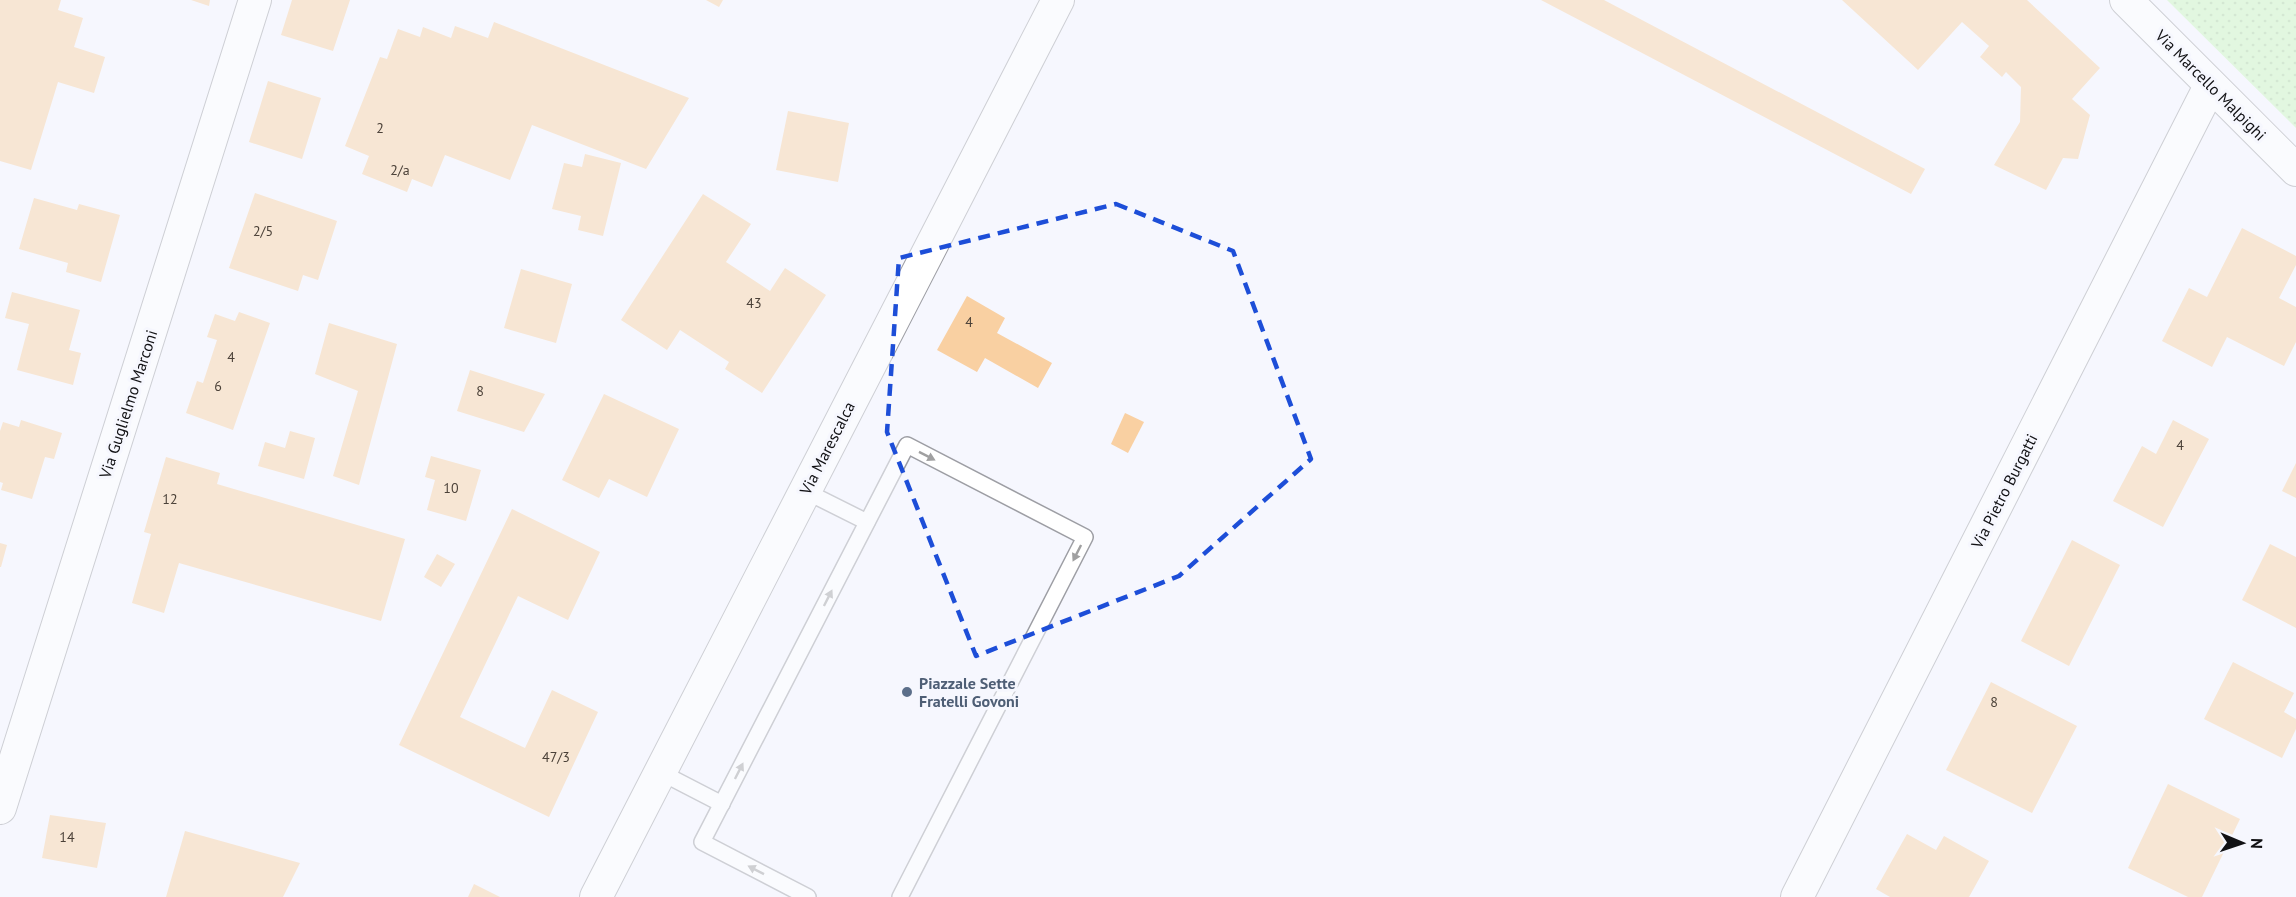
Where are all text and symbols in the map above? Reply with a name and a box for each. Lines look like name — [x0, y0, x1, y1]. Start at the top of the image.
street label: Via Marcello Malpighi — [2151, 25, 2271, 145]
house number: 2 — [376, 119, 384, 137]
house number: 2/a — [390, 161, 410, 179]
house number: 2/5 — [253, 222, 273, 240]
house number: 43 — [746, 294, 762, 312]
house number: 4 — [965, 313, 973, 331]
street label: Via Guglielmo Marconi — [94, 327, 161, 482]
house number: 4 — [227, 348, 235, 366]
house number: 6 — [214, 377, 222, 395]
house number: 8 — [476, 382, 484, 400]
street label: Via Marescalca — [795, 398, 859, 499]
street label: Via Pietro Burgatti — [1966, 430, 2041, 552]
house number: 4 — [2176, 436, 2184, 454]
one-way arrow — [919, 451, 936, 461]
house number: 10 — [443, 479, 459, 497]
house number: 12 — [162, 490, 178, 508]
one-way arrow — [1072, 544, 1082, 562]
one-way arrow — [823, 589, 833, 606]
place label: Piazzale Sette Fratelli Govoni — [919, 673, 1019, 711]
marker: Piazzale Sette Fratelli Govoni — [900, 685, 914, 699]
house number: 8 — [1990, 693, 1998, 711]
house number: 47/3 — [542, 748, 570, 766]
one-way arrow — [734, 763, 744, 780]
north arrow — [2212, 813, 2272, 873]
house number: 14 — [59, 828, 75, 846]
text: N — [2247, 838, 2267, 849]
one-way arrow — [747, 865, 764, 875]

